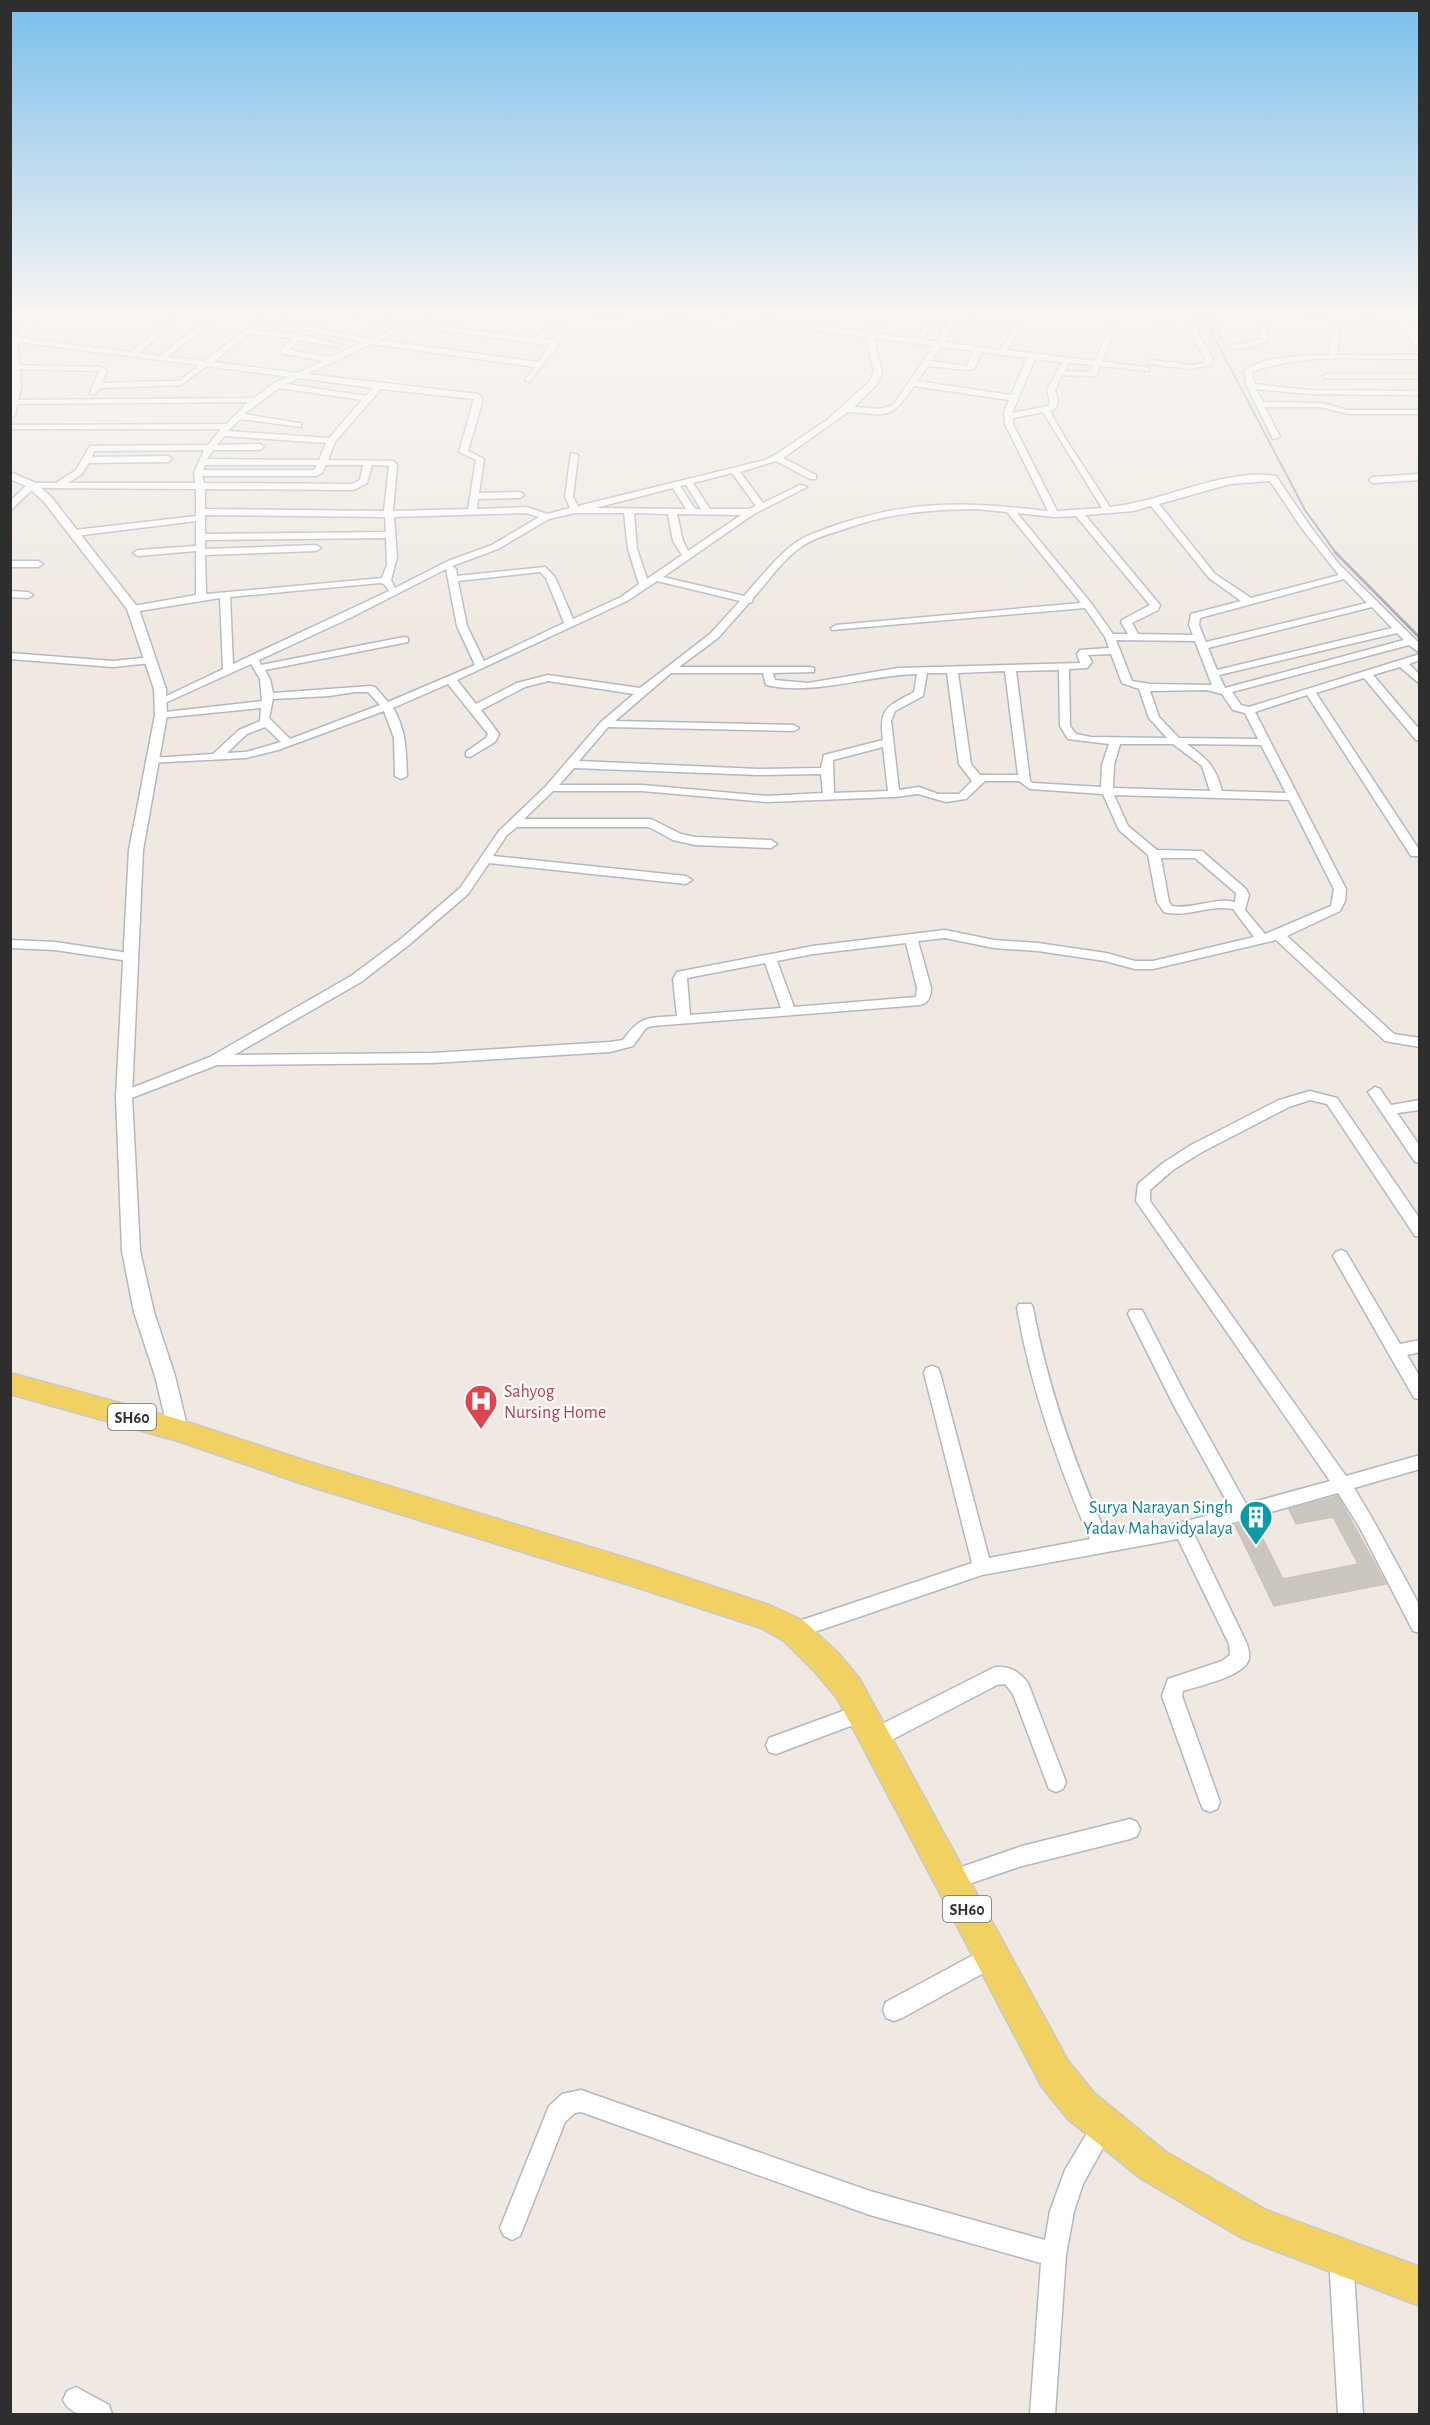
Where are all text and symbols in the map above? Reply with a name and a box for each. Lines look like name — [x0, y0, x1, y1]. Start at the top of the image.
hospital icon: Sahyog Nursing Home — [463, 1383, 499, 1430]
place label: Sahyog Nursing Home — [504, 1383, 606, 1422]
road number: SH60 — [108, 1404, 156, 1430]
place label: Surya Narayan Singh Yadav Mahavidyalaya — [1083, 1499, 1233, 1538]
building icon: Surya Narayan Singh Yadav Mahavidyalaya — [1238, 1499, 1274, 1546]
road number: SH60 — [943, 1896, 991, 1922]

